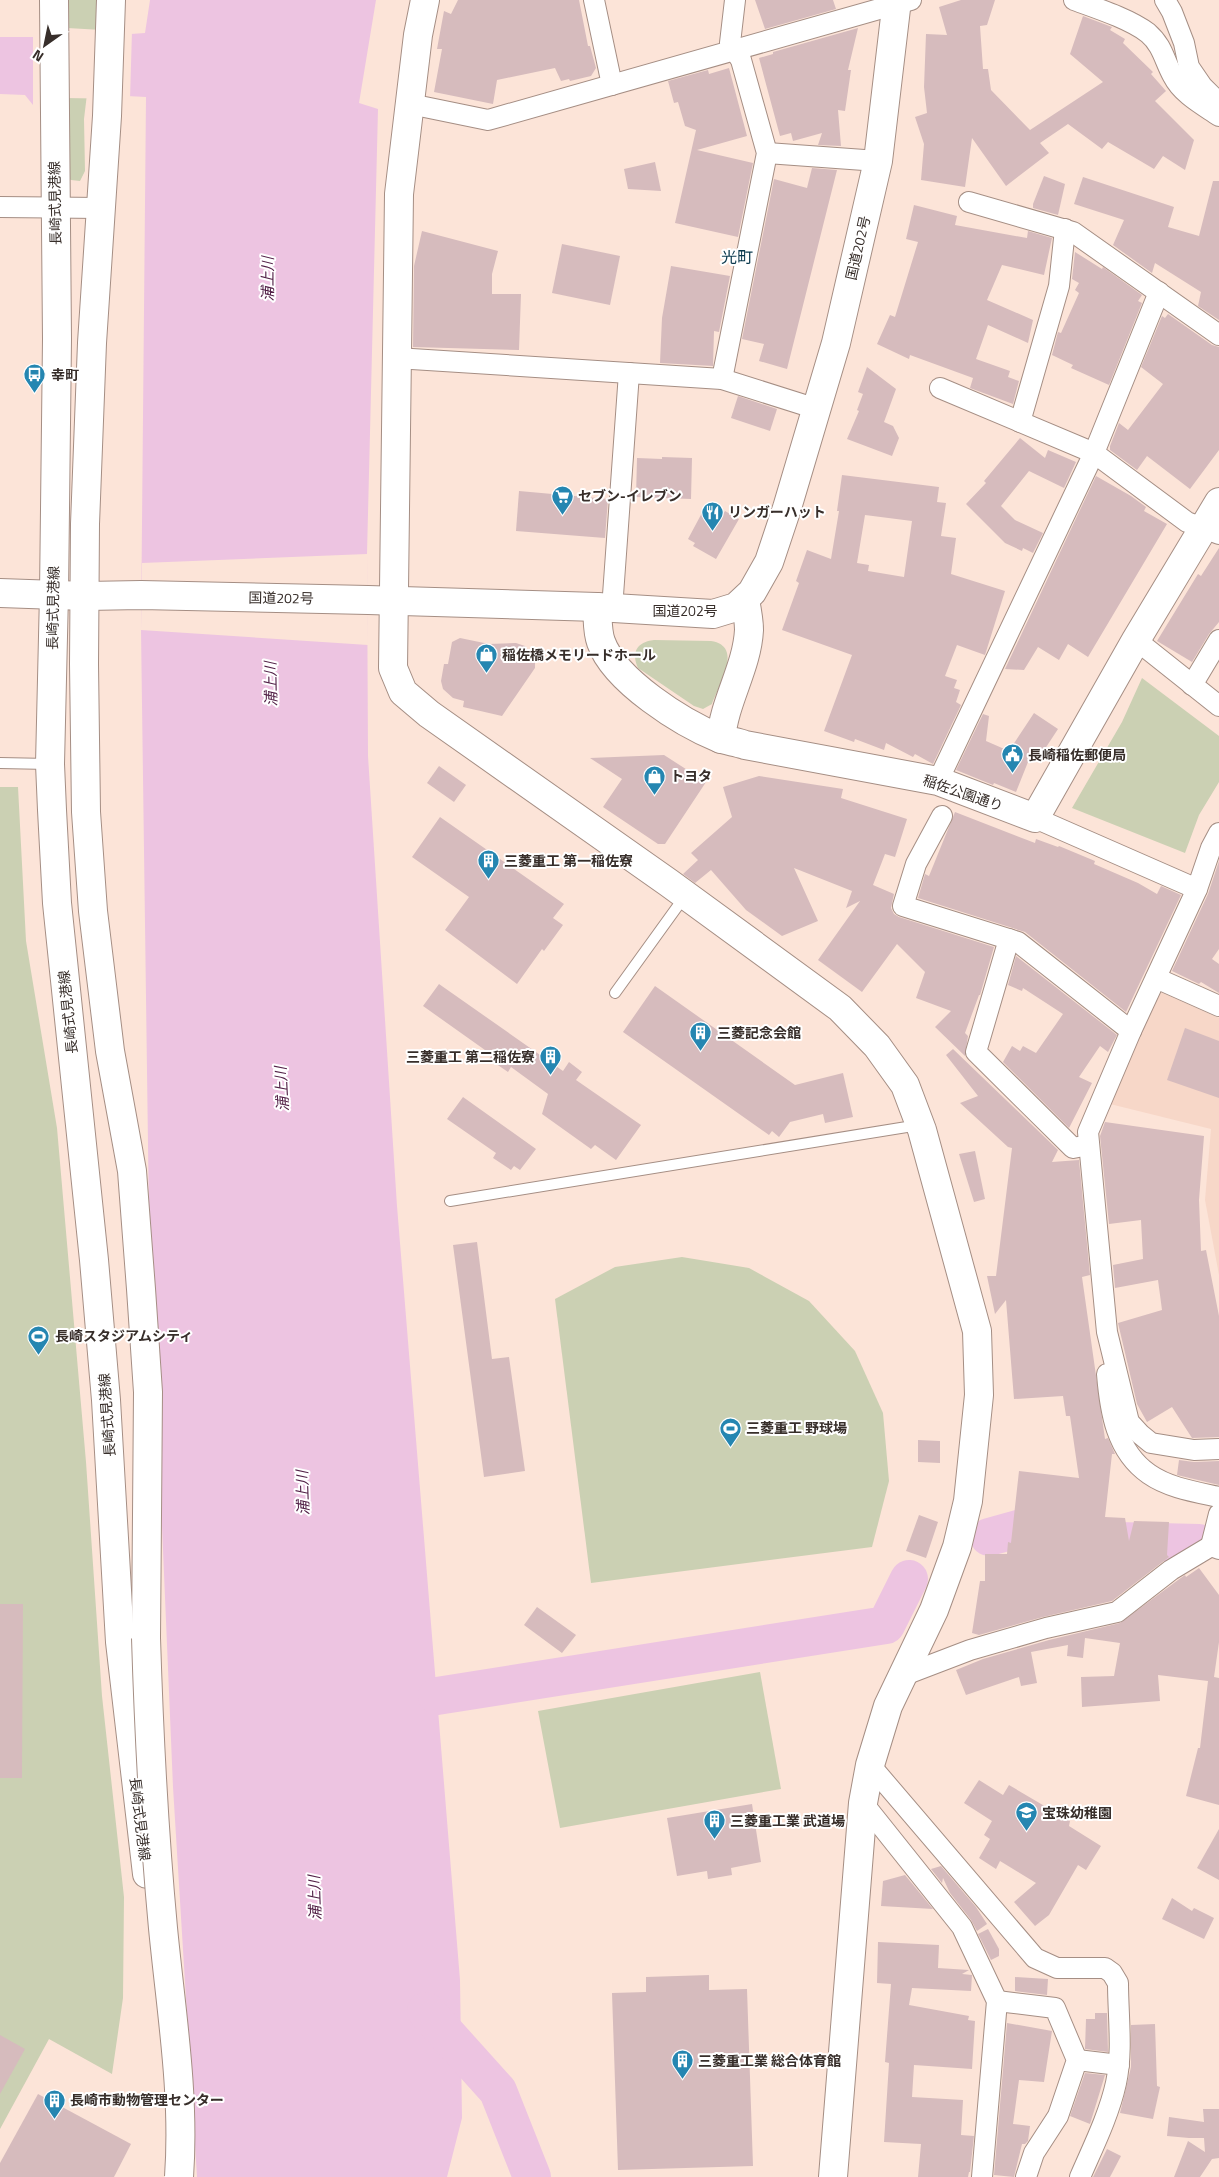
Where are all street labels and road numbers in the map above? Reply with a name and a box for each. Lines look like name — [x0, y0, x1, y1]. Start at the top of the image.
street label: 長崎式見港線 — [43, 161, 66, 245]
street label: 国道202号 — [840, 214, 875, 282]
street label: 長崎式見港線 — [41, 566, 64, 650]
street label: 国道202号 — [248, 586, 314, 609]
street label: 国道202号 — [652, 600, 718, 621]
street label: 稲佐公園通り — [920, 769, 1006, 816]
street label: 長崎式見港線 — [53, 969, 82, 1055]
street label: 長崎式見港線 — [93, 1372, 120, 1458]
street label: 長崎式見港線 — [125, 1776, 156, 1862]

